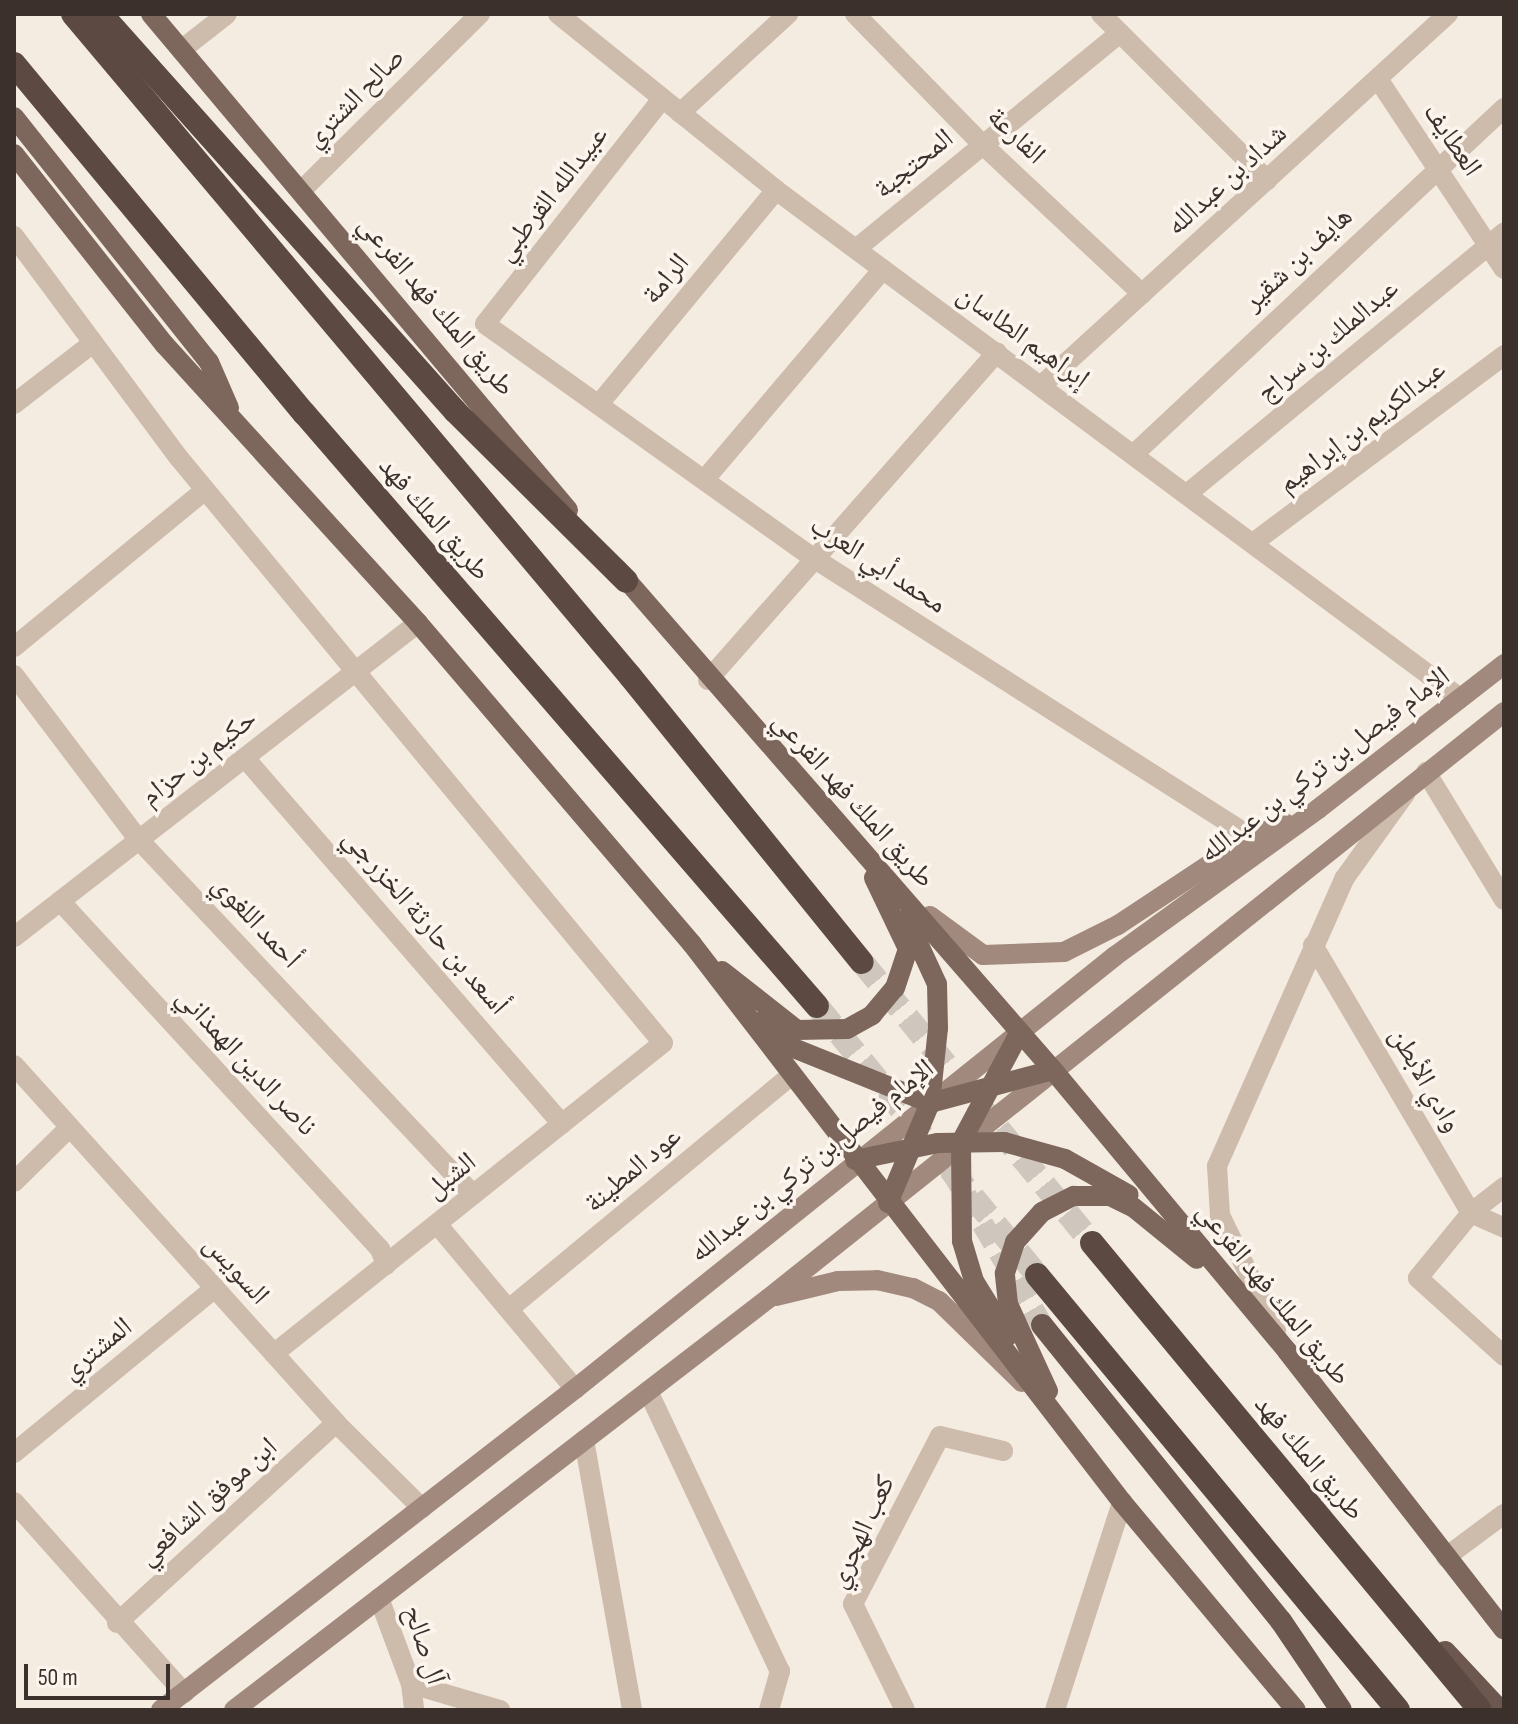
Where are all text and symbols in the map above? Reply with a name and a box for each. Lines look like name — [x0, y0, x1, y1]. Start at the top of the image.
street label: صالح الشتري — [298, 41, 412, 155]
street label: العطايف — [1415, 97, 1489, 183]
street label: الفارعة — [980, 100, 1052, 172]
street label: شداد بن عبدالله — [1160, 117, 1294, 243]
street label: عبيدالله القرطبي — [489, 119, 615, 269]
street label: المحتجبة — [868, 122, 960, 206]
street label: هايف بن شقير — [1236, 200, 1360, 318]
street label: طريق الملك فهد الفرعي — [350, 209, 522, 403]
street label: الرامة — [635, 247, 697, 311]
street label: عبدالملك بن سراج — [1250, 272, 1406, 410]
street label: إبراهيم الطاسان — [950, 278, 1096, 396]
street label: عبدالكريم بن إبراهيم — [1272, 353, 1452, 501]
street label: طريق الملك فهد — [371, 450, 497, 588]
street label: محمد أبي العرب — [803, 508, 953, 622]
street label: الإمام فيصل بن تركي بن عبدالله — [1193, 660, 1457, 870]
street label: حكيم بن حزام — [134, 702, 264, 814]
street label: طريق الملك فهد الفرعي — [765, 705, 941, 895]
street label: أسعد بن حارثة الخزرجي — [335, 822, 515, 1022]
street label: أحمد اللغوي — [204, 868, 308, 976]
street label: ناصر الدين الهمذاني — [169, 981, 323, 1143]
street label: وادي الأبطن — [1381, 1021, 1469, 1139]
street label: الإمام فيصل بن تركي بن عبدالله — [683, 1052, 941, 1270]
street label: عود المطينة — [578, 1120, 688, 1220]
street label: الشبل — [419, 1145, 483, 1207]
street label: طريق الملك فهد الفرعي — [1189, 1196, 1357, 1392]
street label: السويس — [196, 1228, 276, 1312]
street label: المشتري — [55, 1310, 139, 1388]
street label: طريق الملك فهد — [1247, 1388, 1371, 1528]
street label: ابن موفق الشافعي — [131, 1431, 285, 1573]
street label: كعب الهجري — [821, 1470, 903, 1594]
street label: آل صالح — [395, 1601, 453, 1689]
scale bar — [28, 1648, 174, 1698]
text: 50 m — [38, 1663, 78, 1692]

